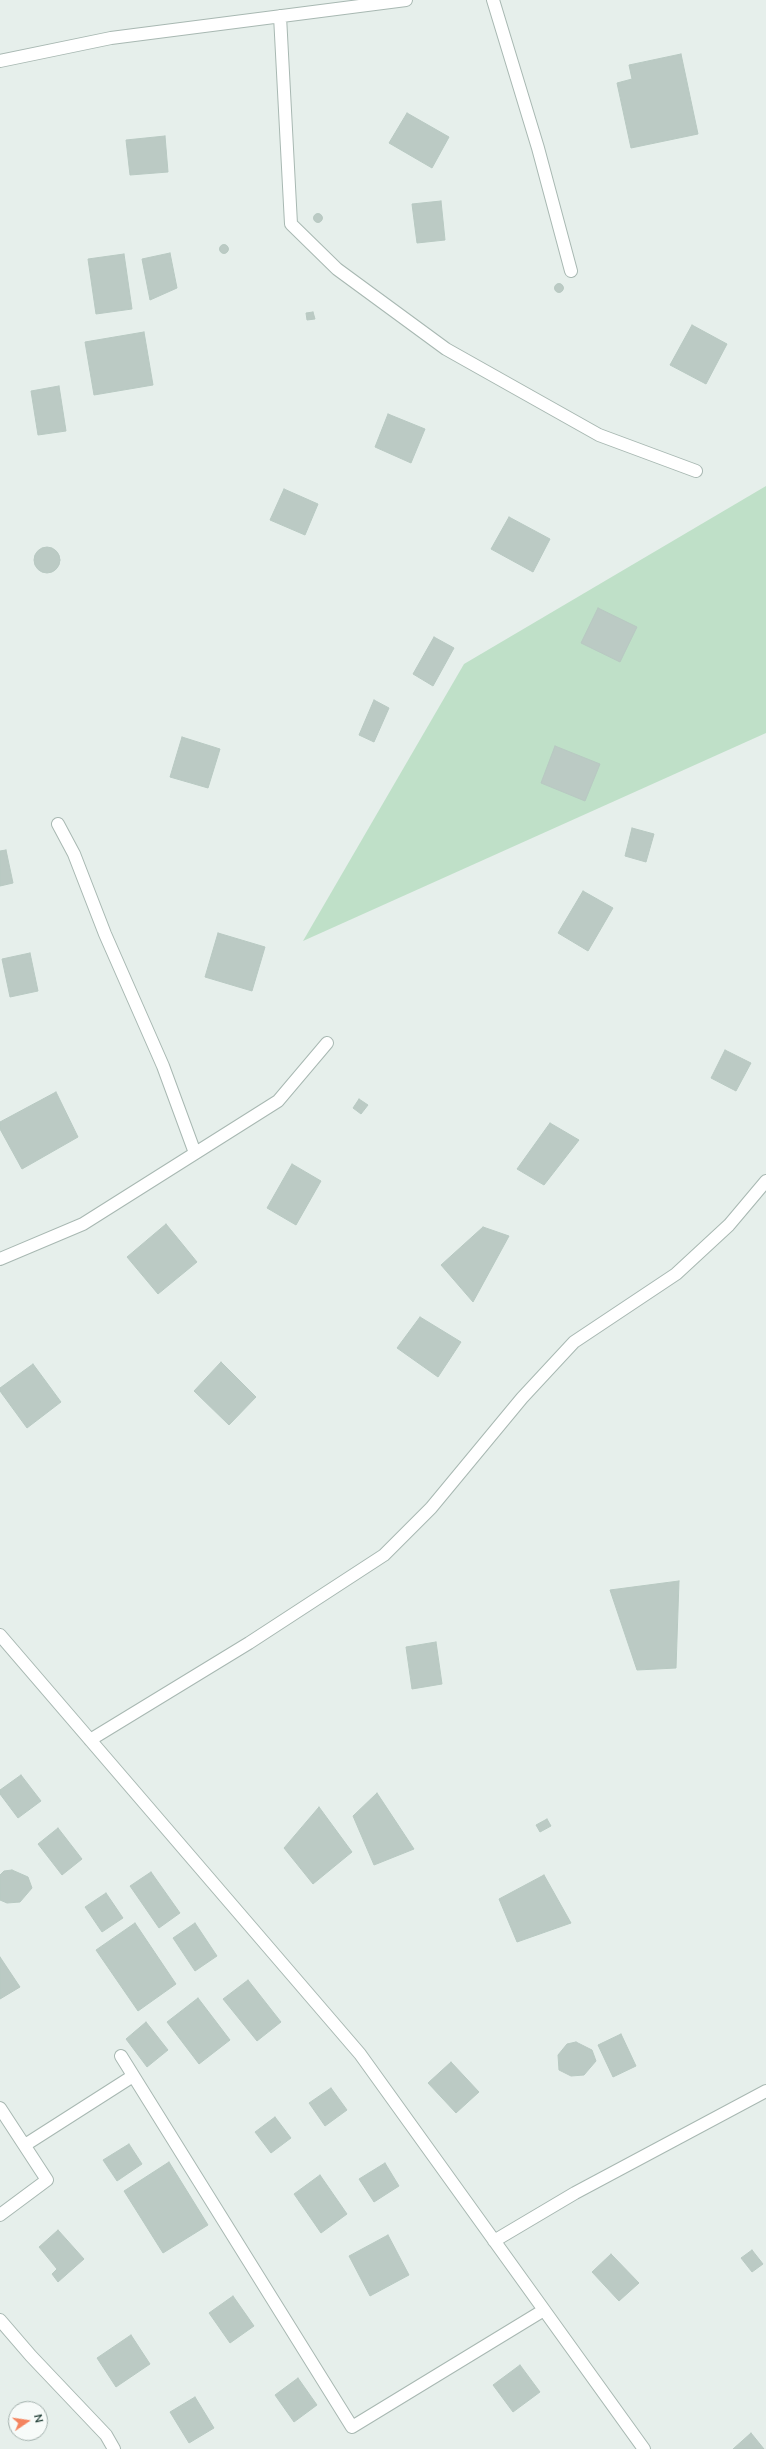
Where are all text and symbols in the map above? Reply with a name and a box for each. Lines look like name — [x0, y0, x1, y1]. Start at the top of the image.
north arrow — [8, 2401, 48, 2441]
text: N — [31, 2413, 46, 2424]

